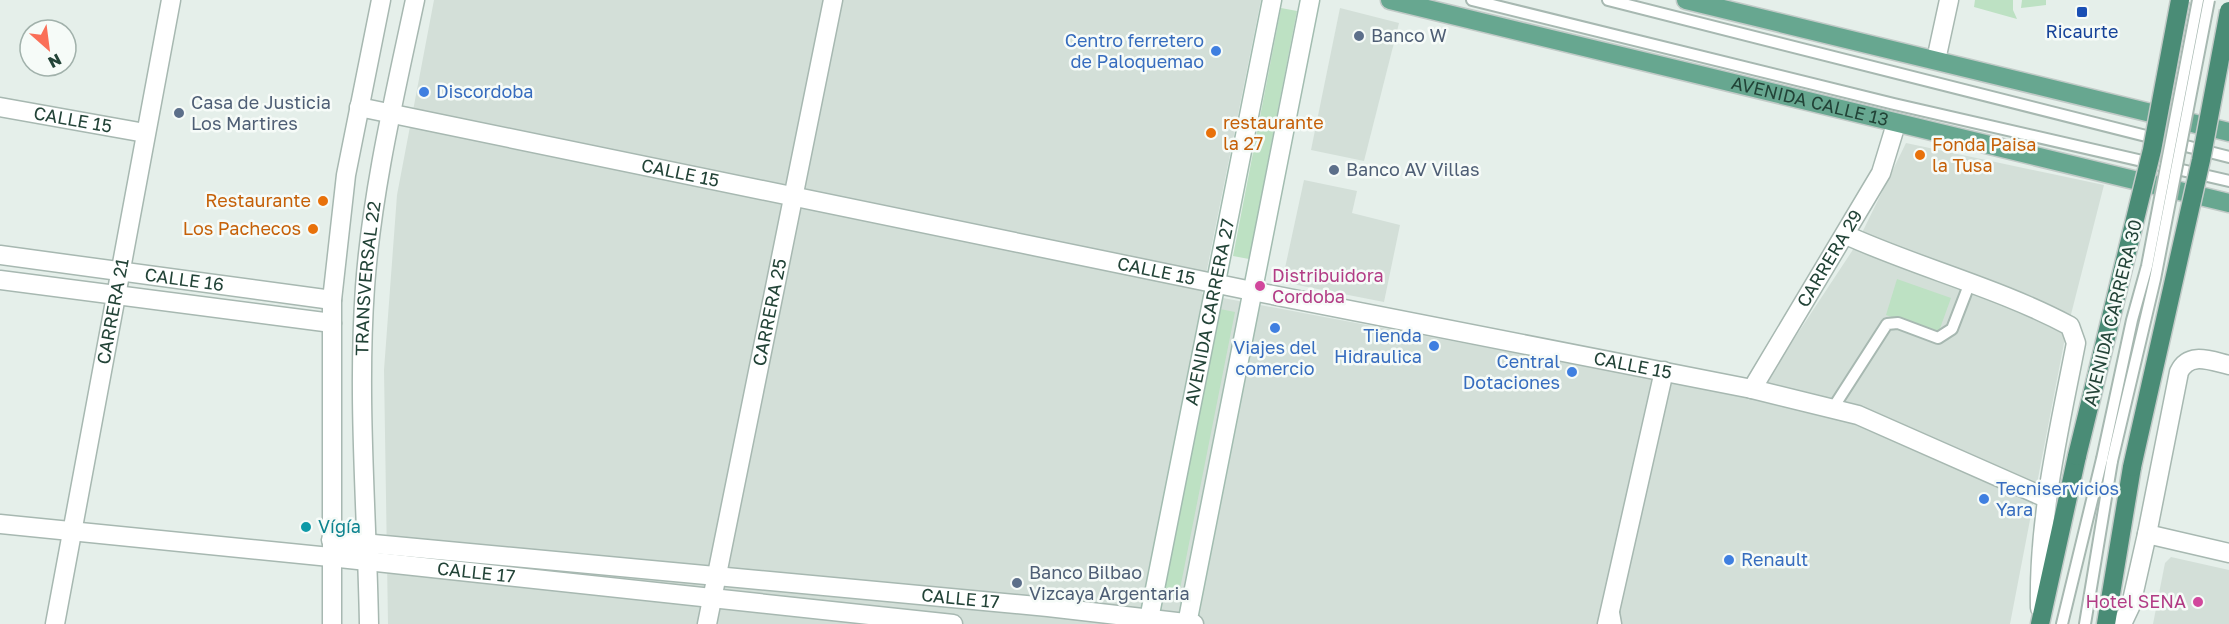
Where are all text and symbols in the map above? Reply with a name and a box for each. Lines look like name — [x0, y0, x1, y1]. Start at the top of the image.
marker: Ricaurte — [2075, 5, 2089, 19]
north arrow — [18, 18, 78, 78]
place label: Ricaurte — [2046, 20, 2118, 42]
place label: Banco W — [1371, 24, 1447, 46]
place label: Centro ferretero de Paloquemao — [1065, 29, 1204, 72]
marker: Banco W — [1352, 29, 1366, 43]
marker: Centro ferretero de Paloquemao — [1209, 44, 1223, 58]
text: N — [45, 50, 65, 73]
street label: AVENIDA CALLE 13 — [1729, 71, 1891, 130]
place label: Discordoba — [436, 80, 534, 102]
marker: Discordoba — [417, 85, 431, 99]
place label: Casa de Justicia Los Martires — [191, 91, 331, 134]
street label: CALLE 15 — [32, 101, 114, 137]
marker: Casa de Justicia Los Martires — [172, 106, 186, 120]
place label: restaurante la 27 — [1223, 111, 1324, 154]
marker: restaurante la 27 — [1204, 126, 1218, 140]
place label: Fonda Paisa la Tusa — [1932, 133, 2036, 176]
marker: Fonda Paisa la Tusa — [1913, 148, 1927, 162]
street label: CALLE 15 — [639, 153, 721, 191]
place label: Banco AV Villas — [1346, 158, 1480, 180]
marker: Banco AV Villas — [1327, 163, 1341, 177]
place label: Restaurante — [205, 189, 311, 211]
marker: Restaurante — [316, 194, 330, 208]
street label: TRANSVERSAL 22 — [350, 200, 385, 356]
street label: CARRERA 29 — [1792, 205, 1867, 311]
place label: Los Pachecos — [183, 217, 301, 239]
street label: AVENIDA CARRERA 27 — [1180, 217, 1238, 407]
street label: AVENIDA CARRERA 30 — [2078, 217, 2146, 408]
marker: Los Pachecos — [306, 222, 320, 236]
street label: CALLE 15 — [1115, 252, 1197, 289]
street label: CARRERA 21 — [92, 256, 133, 366]
street label: CARRERA 25 — [747, 256, 791, 368]
street label: CALLE 16 — [144, 263, 225, 295]
place label: Distribuidora Cordoba — [1272, 264, 1384, 307]
marker: Distribuidora Cordoba — [1253, 279, 1267, 293]
marker: Viajes del comercio — [1268, 321, 1282, 335]
place label: Tienda Hidraulica — [1334, 324, 1422, 367]
place label: Viajes del comercio — [1233, 336, 1317, 379]
marker: Tienda Hidraulica — [1427, 339, 1441, 353]
street label: CALLE 15 — [1592, 346, 1674, 383]
place label: Central Dotaciones — [1463, 350, 1560, 393]
marker: Central Dotaciones — [1565, 365, 1579, 379]
place label: Tecniservicios Yara — [1996, 477, 2119, 520]
marker: Tecniservicios Yara — [1977, 492, 1991, 506]
place label: Vígía — [318, 515, 361, 537]
marker: Vígía — [299, 520, 313, 534]
place label: Renault — [1741, 548, 1808, 570]
marker: Renault — [1722, 553, 1736, 567]
street label: CALLE 17 — [436, 557, 516, 587]
place label: Banco Bilbao Vizcaya Argentaria — [1029, 561, 1190, 604]
marker: Banco Bilbao Vizcaya Argentaria — [1010, 576, 1024, 590]
street label: CALLE 17 — [920, 583, 1000, 612]
place label: Hotel SENA — [2085, 590, 2186, 612]
marker: Hotel SENA — [2191, 595, 2205, 609]

